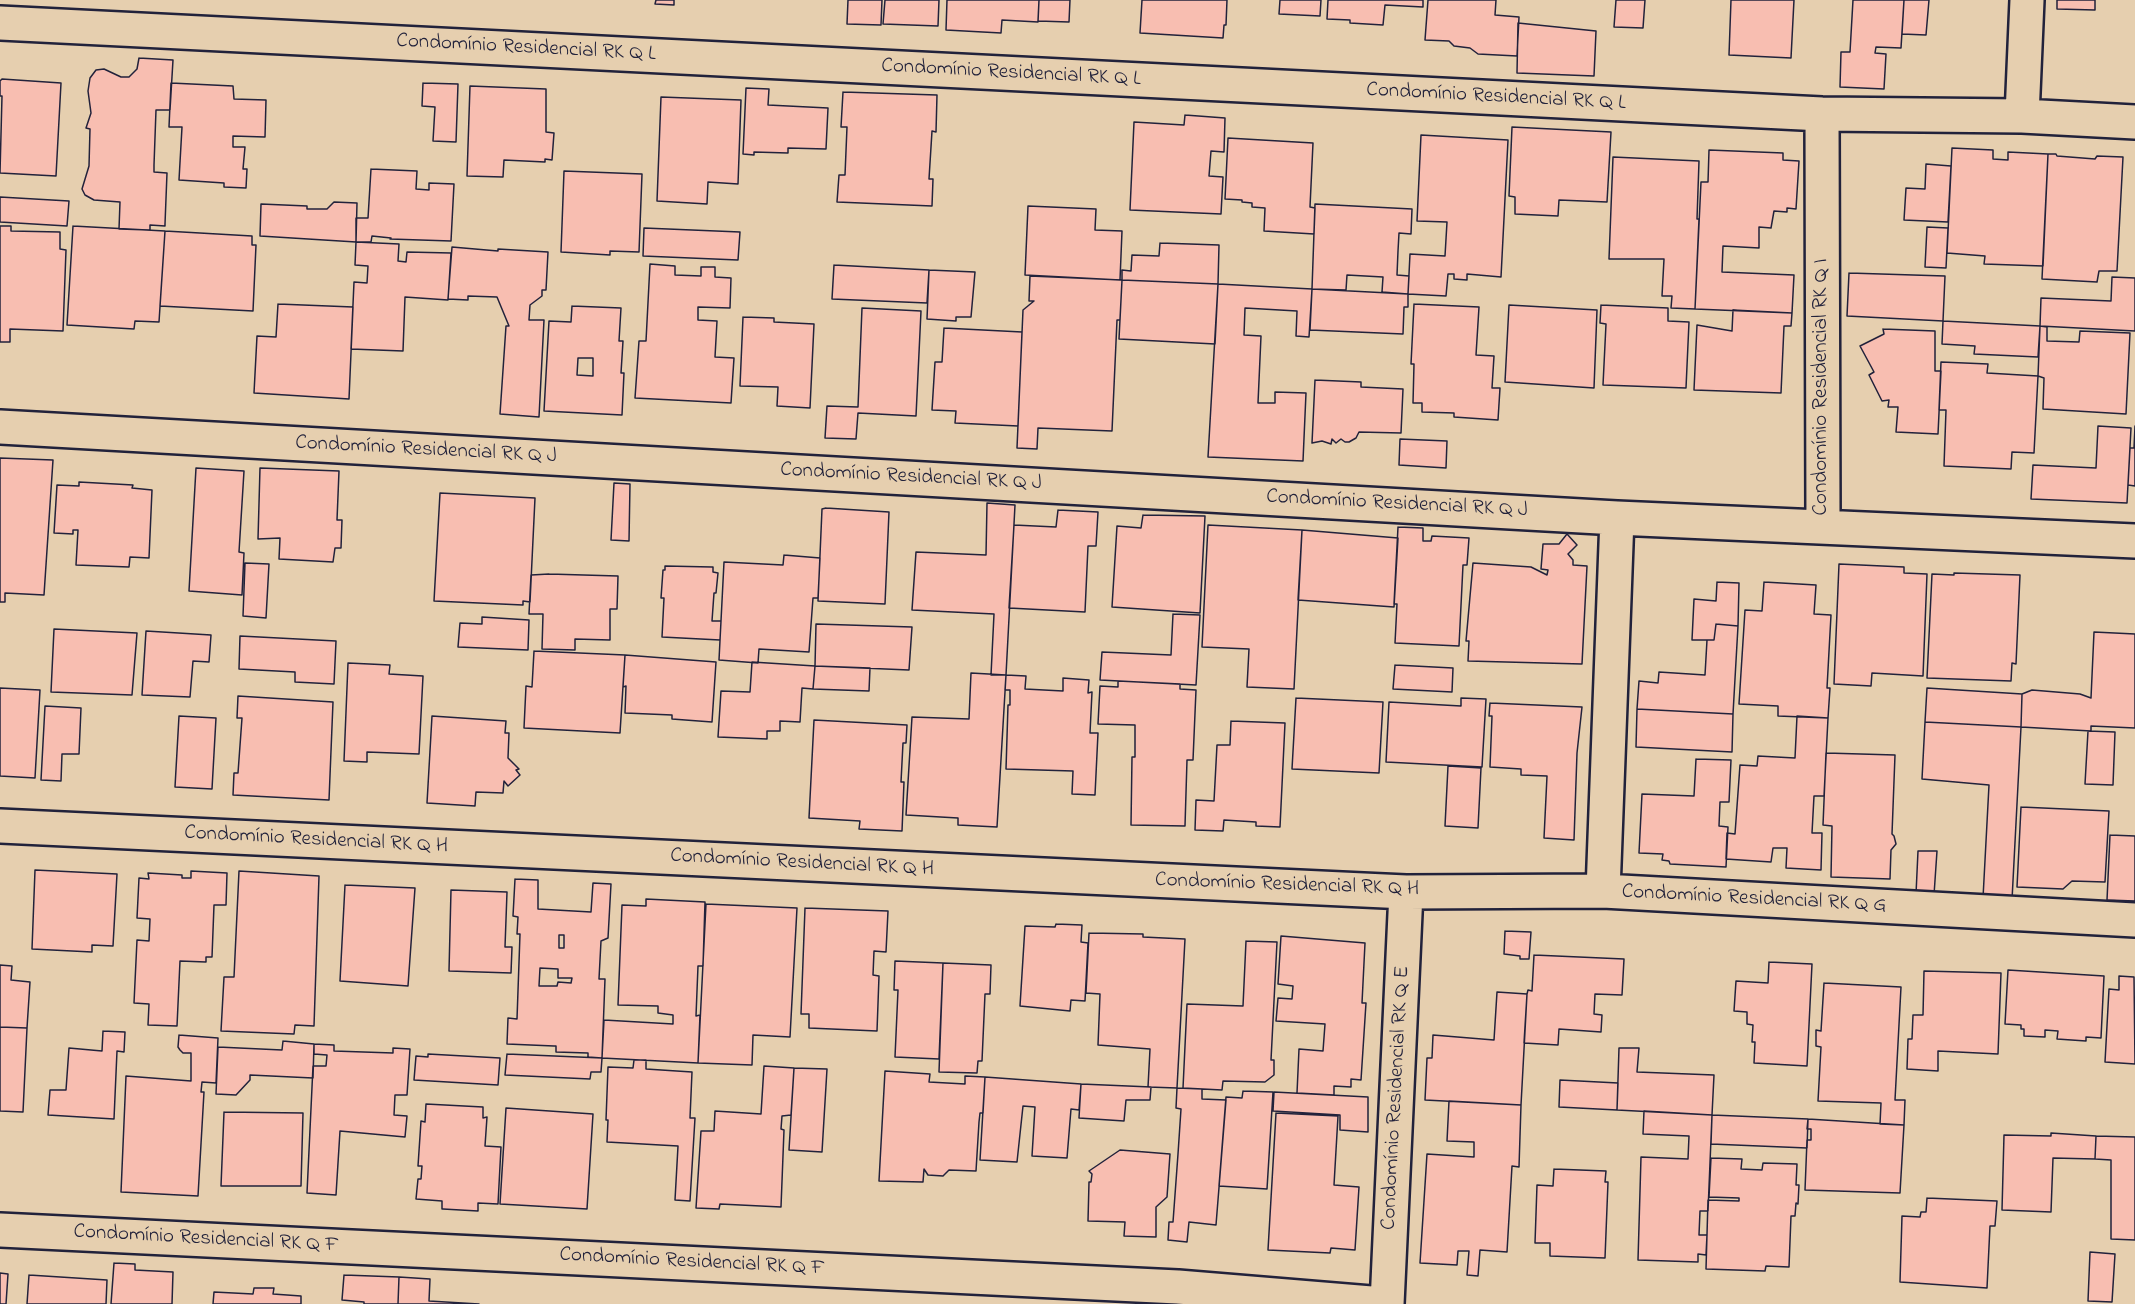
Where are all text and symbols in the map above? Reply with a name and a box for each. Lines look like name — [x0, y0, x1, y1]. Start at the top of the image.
street label: Condomínio Residencial RK Q L — [396, 30, 656, 68]
street label: Condomínio Residencial RK Q L — [881, 55, 1141, 93]
street label: Condomínio Residencial RK Q L — [1366, 79, 1626, 117]
street label: Condomínio Residencial RK Q I — [1810, 259, 1836, 515]
street label: Condomínio Residencial RK Q J — [294, 432, 558, 470]
street label: Condomínio Residencial RK Q J — [779, 459, 1043, 497]
street label: Condomínio Residencial RK Q J — [1265, 486, 1529, 524]
street label: Condomínio Residencial RK Q H — [183, 822, 449, 860]
street label: Condomínio Residencial RK Q H — [669, 845, 935, 883]
street label: Condomínio Residencial RK Q H — [1155, 869, 1419, 903]
street label: Condomínio Residencial RK Q G — [1621, 880, 1887, 920]
street label: Condomínio Residencial RK Q E — [1377, 965, 1417, 1231]
street label: Condomínio Residencial RK Q F — [73, 1220, 339, 1260]
street label: Condomínio Residencial RK Q F — [559, 1243, 825, 1283]

